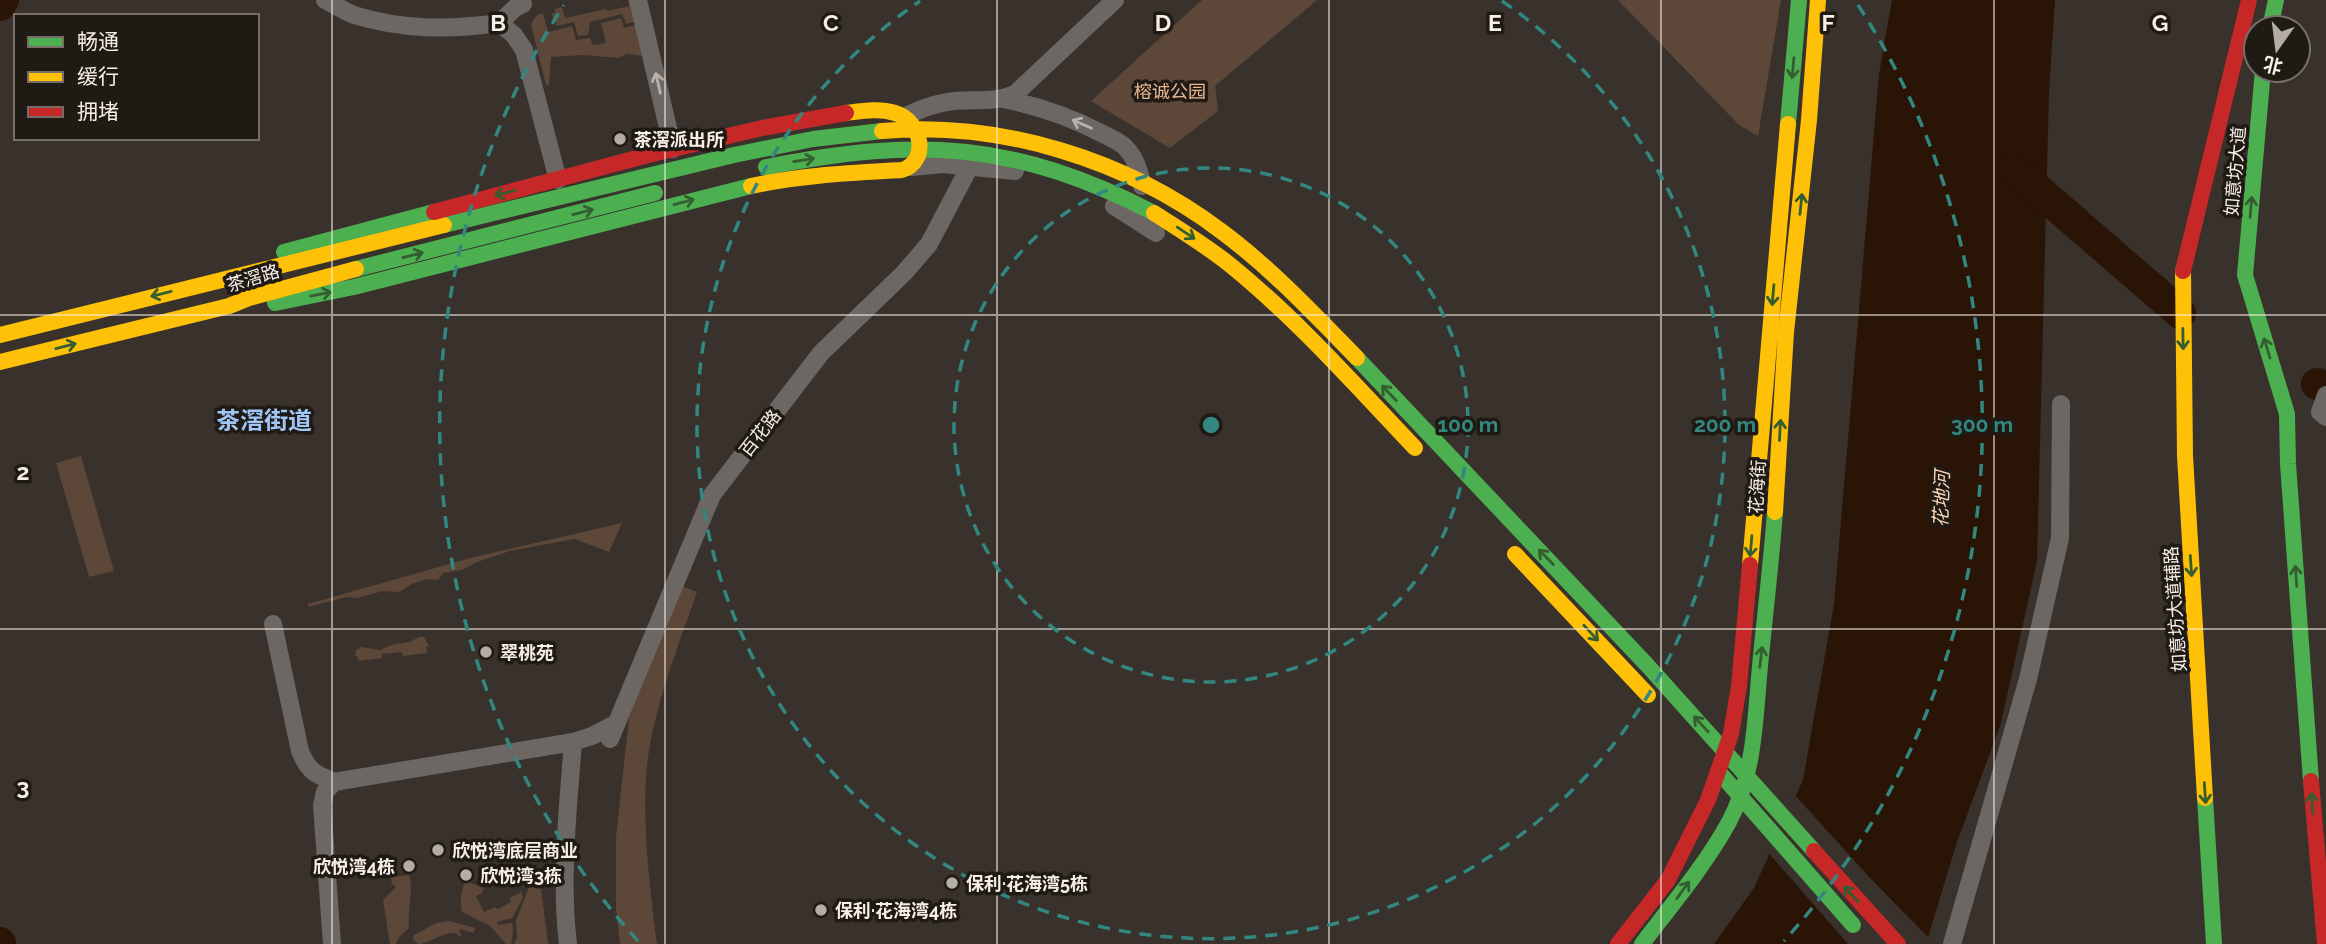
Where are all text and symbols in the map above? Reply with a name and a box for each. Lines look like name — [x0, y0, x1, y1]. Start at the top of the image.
text: B — [490, 9, 506, 36]
text: C — [823, 9, 839, 36]
text: D — [1155, 9, 1171, 36]
text: E — [1488, 9, 1502, 36]
text: F — [1821, 9, 1835, 36]
text: G — [2152, 9, 2168, 36]
legend — [14, 14, 259, 140]
north arrow — [2242, 14, 2312, 84]
text: 畅通 — [77, 29, 119, 54]
text: 北 — [2261, 53, 2285, 78]
one-way arrow — [1786, 56, 1799, 79]
text: 缓行 — [77, 64, 119, 89]
one-way arrow — [650, 72, 664, 95]
park label: 榕诚公园 — [1134, 81, 1206, 102]
text: 拥堵 — [77, 99, 119, 124]
one-way arrow — [1072, 117, 1094, 130]
street label: 如意坊大道 — [2221, 125, 2249, 217]
place label: 茶滘派出所 — [634, 129, 724, 150]
marker: 茶滘派出所 — [612, 131, 628, 147]
one-way arrow — [793, 153, 815, 166]
one-way arrow — [494, 187, 517, 200]
one-way arrow — [1795, 193, 1808, 215]
one-way arrow — [673, 195, 695, 208]
one-way arrow — [2245, 197, 2258, 219]
one-way arrow — [571, 205, 594, 218]
one-way arrow — [1175, 226, 1195, 240]
one-way arrow — [401, 248, 424, 261]
street label: 茶滘路 — [224, 260, 282, 296]
one-way arrow — [1767, 283, 1780, 305]
one-way arrow — [309, 286, 332, 300]
one-way arrow — [150, 288, 173, 302]
one-way arrow — [2177, 327, 2190, 350]
one-way arrow — [2260, 338, 2273, 360]
one-way arrow — [54, 339, 77, 352]
one-way arrow — [1380, 385, 1397, 402]
street label: 百花路 — [735, 405, 785, 461]
district label: 茶滘街道 — [216, 406, 312, 435]
text: 100 m — [1438, 412, 1498, 437]
text: 200 m — [1694, 412, 1756, 437]
text: 300 m — [1951, 412, 2013, 437]
centre of rings — [1199, 413, 1223, 437]
one-way arrow — [1773, 419, 1786, 442]
text: 2 — [17, 458, 29, 485]
street label: 花海街 — [1745, 459, 1769, 515]
water label: 花地河 — [1929, 466, 1953, 528]
one-way arrow — [1744, 534, 1757, 556]
street label: 如意坊大道辅路 — [2160, 545, 2190, 673]
one-way arrow — [1537, 549, 1554, 566]
one-way arrow — [2185, 554, 2198, 577]
one-way arrow — [2289, 565, 2302, 588]
one-way arrow — [1582, 624, 1599, 641]
place label: 翠桃苑 — [500, 642, 554, 663]
marker: 翠桃苑 — [478, 644, 494, 660]
one-way arrow — [1755, 646, 1768, 668]
one-way arrow — [1693, 715, 1709, 733]
text: 3 — [17, 773, 29, 800]
one-way arrow — [2199, 781, 2212, 804]
one-way arrow — [2305, 792, 2318, 815]
place label: 欣悦湾底层商业 — [452, 840, 578, 861]
marker: 欣悦湾底层商业 — [430, 842, 446, 858]
place label: 欣悦湾4栋 — [313, 856, 395, 877]
marker: 欣悦湾4栋 — [401, 858, 417, 874]
place label: 欣悦湾3栋 — [480, 865, 562, 886]
marker: 欣悦湾3栋 — [458, 867, 474, 883]
place label: 保利·花海湾5栋 — [966, 873, 1088, 894]
marker: 保利·花海湾5栋 — [944, 875, 960, 891]
one-way arrow — [1676, 881, 1690, 900]
one-way arrow — [1843, 886, 1860, 903]
place label: 保利·花海湾4栋 — [835, 900, 957, 921]
marker: 保利·花海湾4栋 — [813, 902, 829, 918]

